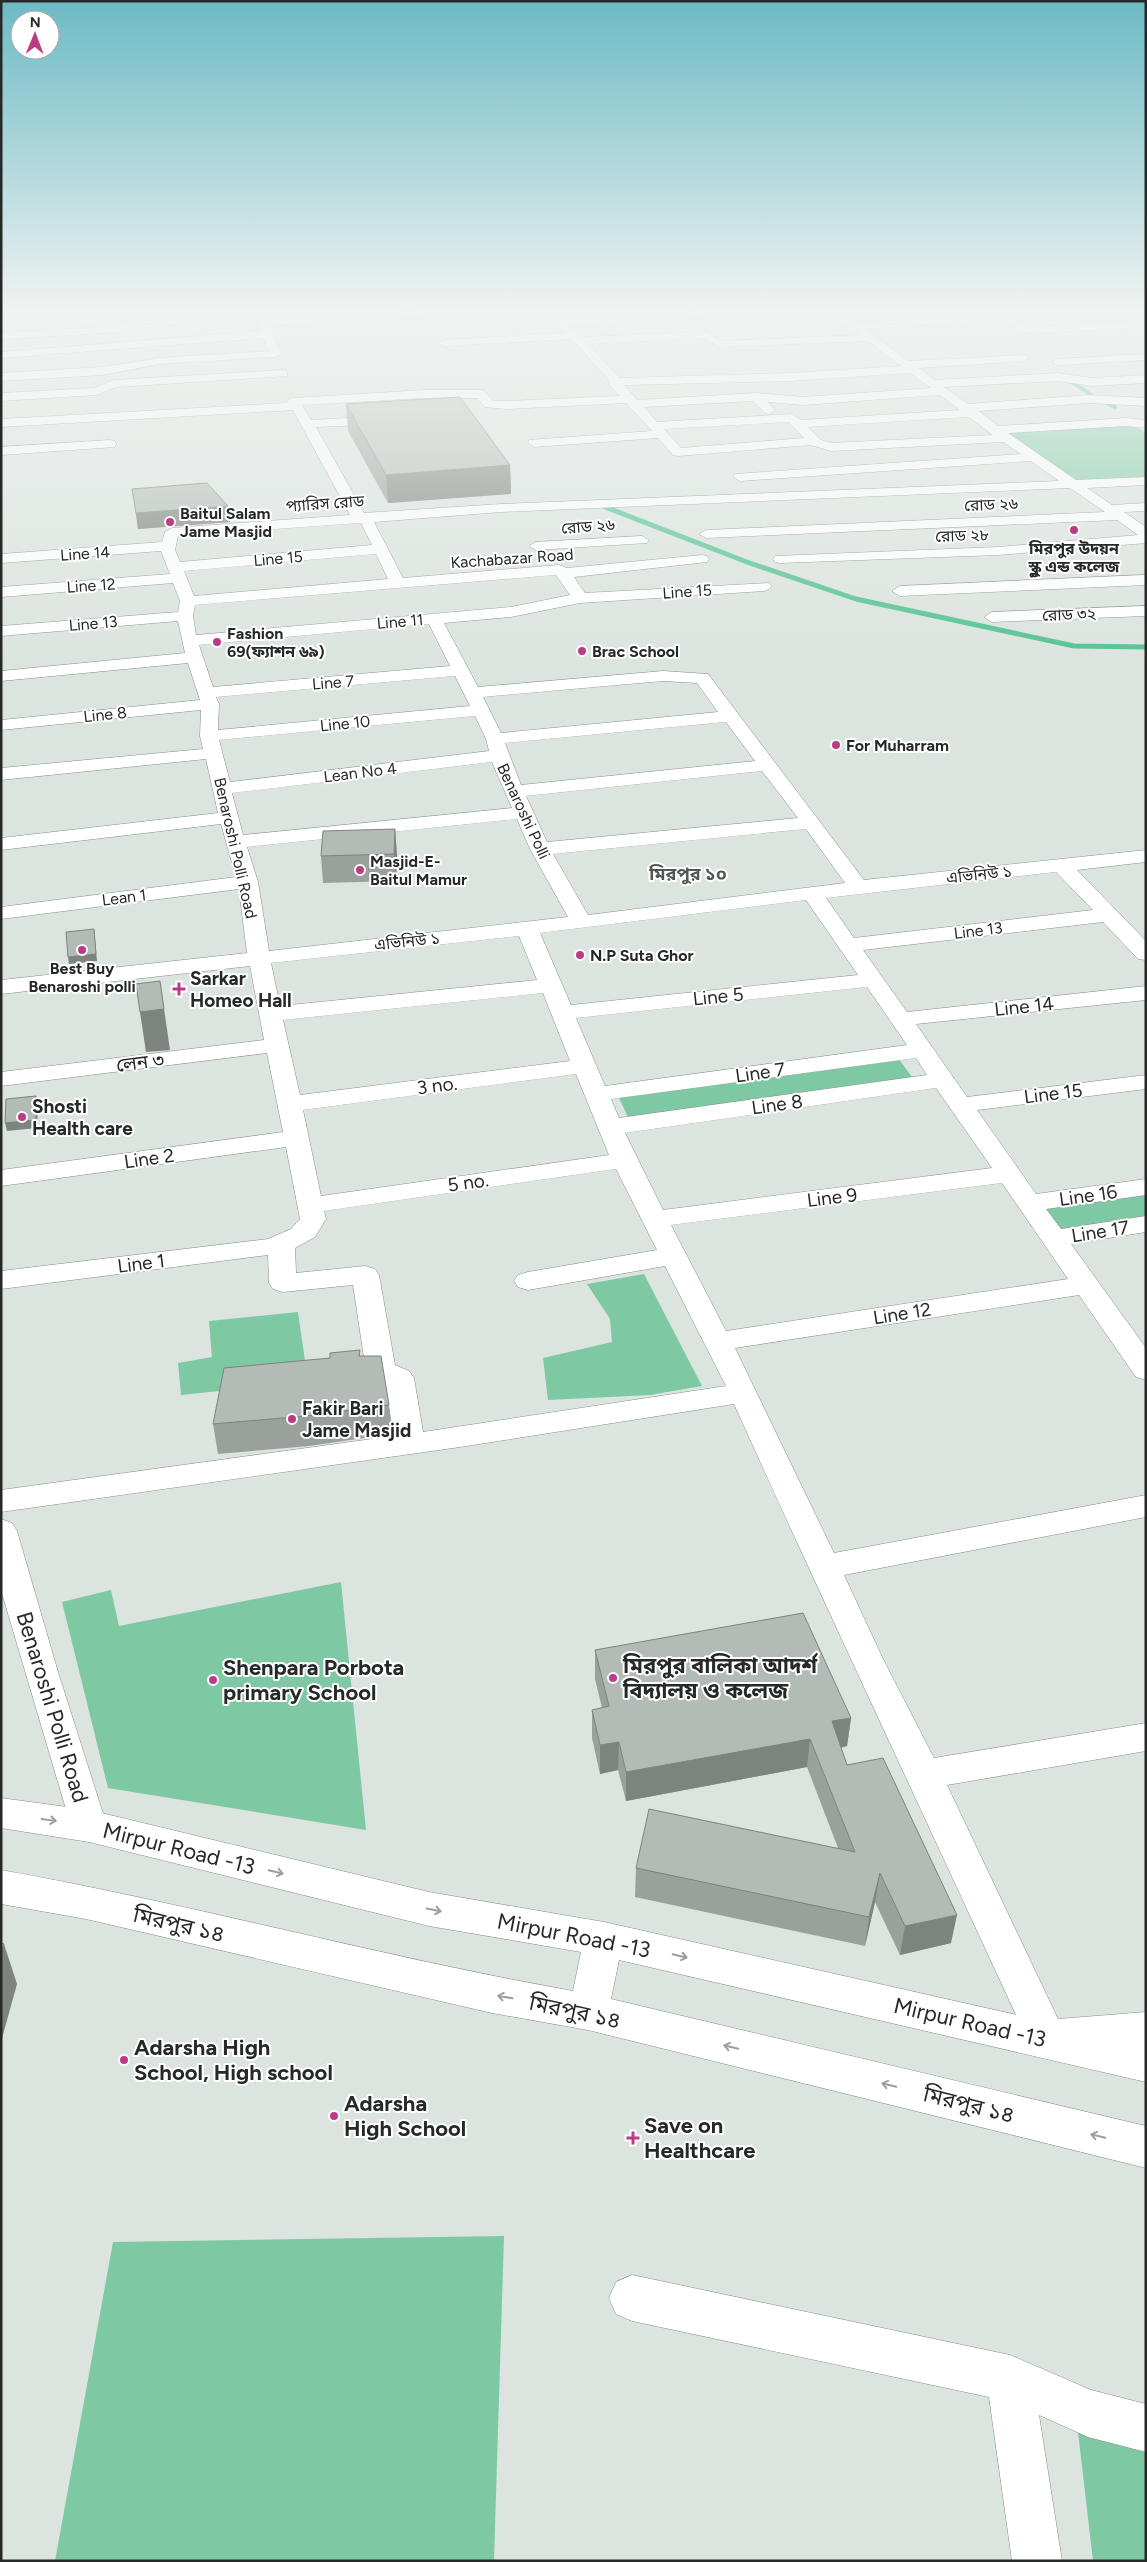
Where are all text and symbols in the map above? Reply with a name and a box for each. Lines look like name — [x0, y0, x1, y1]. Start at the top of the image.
north arrow — [10, 10, 60, 60]
text: N — [30, 14, 41, 31]
street label: প্যারিস রোড — [285, 491, 366, 516]
street label: রোড ২৬ — [964, 494, 1019, 515]
place label: Baitul Salam Jame Masjid — [180, 504, 272, 541]
street label: রোড ২৬ — [561, 515, 616, 538]
marker: Baitul Salam Jame Masjid — [164, 516, 176, 528]
marker: মিরপুর উদয়ন স্কুল এন্ড কলেজ — [1068, 524, 1080, 536]
street label: রোড ২৮ — [935, 525, 989, 546]
place label: মিরপুর উদয়ন স্কুল এন্ড কলেজ — [1028, 539, 1120, 578]
street label: Line 14 — [59, 542, 111, 565]
street label: Kachabazar Road — [450, 545, 574, 572]
street label: Line 15 — [253, 547, 304, 570]
street label: Line 12 — [66, 574, 116, 597]
street label: Line 15 — [662, 580, 712, 603]
street label: রোড ৩২ — [1042, 604, 1097, 625]
street label: Line 11 — [376, 610, 424, 633]
street label: Line 13 — [68, 612, 118, 635]
place label: Fashion 69(ফ্যাশন ৬৯) — [227, 624, 325, 661]
marker: Fashion 69(ফ্যাশন ৬৯) — [211, 636, 223, 648]
place label: Brac School — [592, 642, 679, 661]
marker: Brac School — [576, 645, 588, 657]
street label: Line 7 — [311, 671, 355, 694]
street label: Line 8 — [82, 703, 128, 726]
street label: Line 10 — [319, 711, 371, 736]
place label: For Muharram — [846, 736, 949, 755]
marker: For Muharram — [830, 739, 842, 751]
street label: Lean No 4 — [322, 759, 398, 786]
street label: Benaroshi Polli — [493, 760, 554, 862]
street label: Benaroshi Polli Road — [210, 776, 261, 921]
place label: Masjid-E- Baitul Mamur — [370, 852, 467, 889]
street label: এভিনিউ ১ — [945, 862, 1013, 887]
district label: মিরপুর ১০ — [648, 863, 727, 885]
marker: Masjid-E- Baitul Mamur — [354, 864, 366, 876]
street label: Lean 1 — [101, 885, 147, 910]
street label: Line 13 — [953, 918, 1004, 943]
street label: এভিনিউ ১ — [373, 929, 441, 954]
marker: Best Buy Benaroshi polli — [76, 944, 88, 956]
place label: N.P Suta Ghor — [590, 946, 694, 965]
marker: N.P Suta Ghor — [574, 949, 586, 961]
place label: Best Buy Benaroshi polli — [28, 959, 136, 996]
place label: Sarkar Homeo Hall — [190, 967, 292, 1012]
marker: Sarkar Homeo Hall — [172, 982, 186, 996]
street label: Line 5 — [692, 982, 745, 1011]
street label: Line 14 — [993, 992, 1055, 1021]
street label: লেন ৩ — [115, 1048, 165, 1077]
street label: Line 7 — [734, 1058, 787, 1087]
street label: 3 no. — [416, 1072, 459, 1099]
street label: Line 15 — [1023, 1078, 1084, 1108]
street label: Line 8 — [750, 1090, 804, 1119]
place label: Shosti Health care — [32, 1095, 133, 1140]
marker: Shosti Health care — [16, 1111, 28, 1123]
street label: Line 2 — [122, 1144, 176, 1173]
street label: 5 no. — [446, 1168, 490, 1197]
street label: Line 16 — [1057, 1180, 1119, 1211]
street label: Line 9 — [805, 1183, 859, 1212]
street label: Line 17 — [1070, 1216, 1131, 1247]
street label: Line 1 — [116, 1249, 166, 1278]
street label: Line 12 — [871, 1298, 933, 1329]
place label: Fakir Bari Jame Masjid — [302, 1397, 411, 1442]
marker: Fakir Bari Jame Masjid — [286, 1413, 298, 1425]
street label: Benaroshi Polli Road — [11, 1608, 94, 1806]
place label: মিরপুর বালিকা আদর্শ বিদ্যালয় ও কলেজ — [622, 1652, 819, 1704]
place label: Shenpara Porbota primary School — [223, 1654, 404, 1706]
marker: মিরপুর বালিকা আদর্শ বিদ্যালয় ও কলেজ — [607, 1672, 619, 1684]
marker: Shenpara Porbota primary School — [207, 1674, 219, 1686]
one-way arrow — [41, 1816, 57, 1826]
street label: Mirpur Road -13 — [100, 1817, 258, 1880]
one-way arrow — [268, 1868, 284, 1877]
street label: মিরপুর ১৪ — [130, 1901, 227, 1948]
one-way arrow — [426, 1905, 442, 1915]
street label: Mirpur Road -13 — [495, 1907, 653, 1964]
one-way arrow — [671, 1952, 687, 1961]
street label: মিরপুর ১৪ — [526, 1988, 623, 2034]
one-way arrow — [497, 1991, 513, 2001]
street label: Mirpur Road -13 — [891, 1992, 1049, 2053]
place label: Adarsha High School, High school — [134, 2034, 333, 2086]
one-way arrow — [724, 2042, 740, 2051]
marker: Adarsha High School, High school — [118, 2054, 130, 2066]
one-way arrow — [882, 2080, 898, 2089]
street label: মিরপুর ১৪ — [920, 2080, 1017, 2129]
place label: Adarsha High School — [344, 2090, 466, 2142]
marker: Adarsha High School — [328, 2110, 340, 2122]
place label: Save on Healthcare — [644, 2112, 755, 2164]
marker: Save on Healthcare — [626, 2131, 640, 2145]
one-way arrow — [1091, 2131, 1107, 2140]

